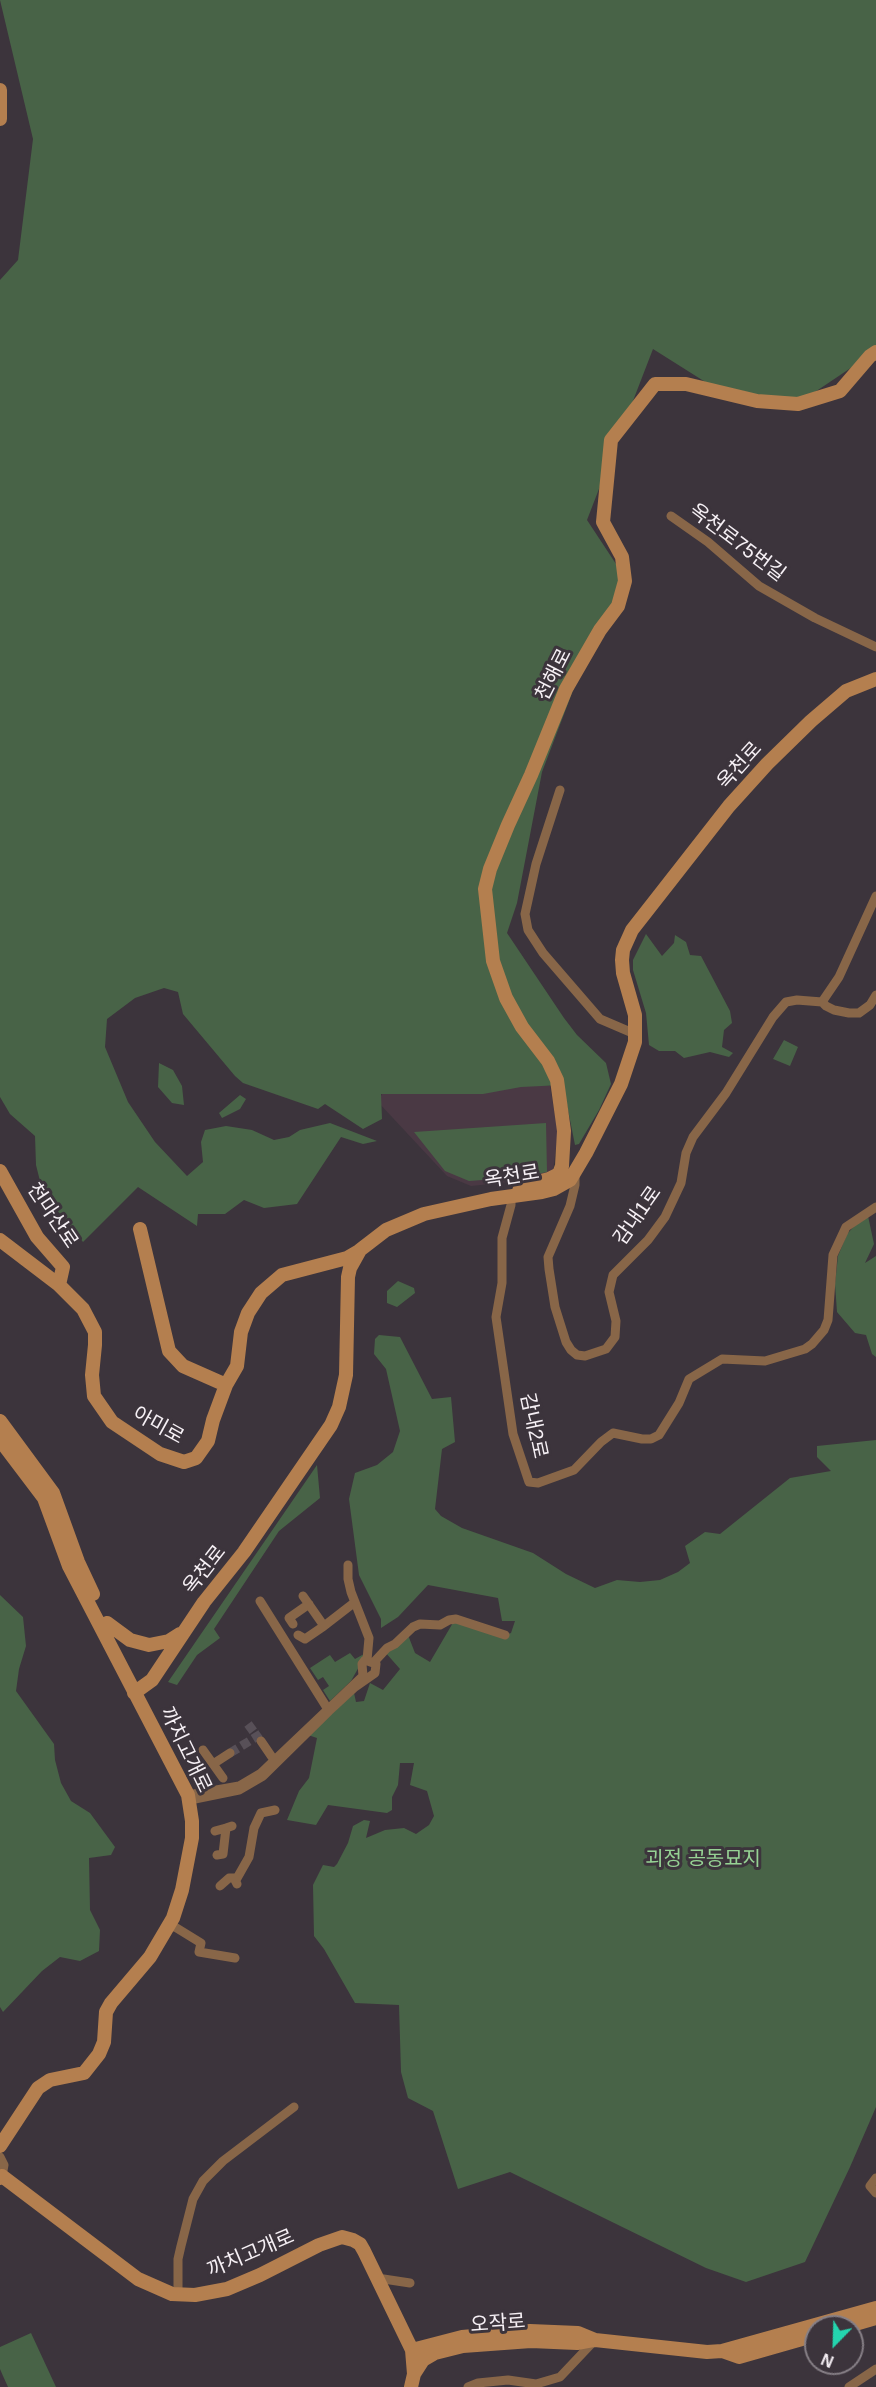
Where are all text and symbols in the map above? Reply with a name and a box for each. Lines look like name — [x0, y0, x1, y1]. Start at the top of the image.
street label: 옥천로75번길 — [684, 499, 790, 587]
street label: 천해로 — [531, 645, 577, 705]
street label: 옥천로 — [713, 737, 767, 795]
street label: 옥천로 — [483, 1161, 541, 1193]
street label: 천마산로 — [21, 1179, 83, 1253]
street label: 감내1로 — [609, 1182, 667, 1250]
street label: 감내2로 — [514, 1391, 552, 1461]
street label: 아미로 — [128, 1402, 188, 1450]
street label: 옥천로 — [179, 1541, 231, 1599]
street label: 까치고개로 — [154, 1703, 216, 1797]
park label: 괴정 공동묘지 — [645, 1847, 761, 1871]
street label: 까치고개로 — [204, 2225, 298, 2283]
street label: 오작로 — [470, 2310, 526, 2338]
north arrow — [804, 2315, 864, 2375]
text: N — [819, 2350, 836, 2370]

